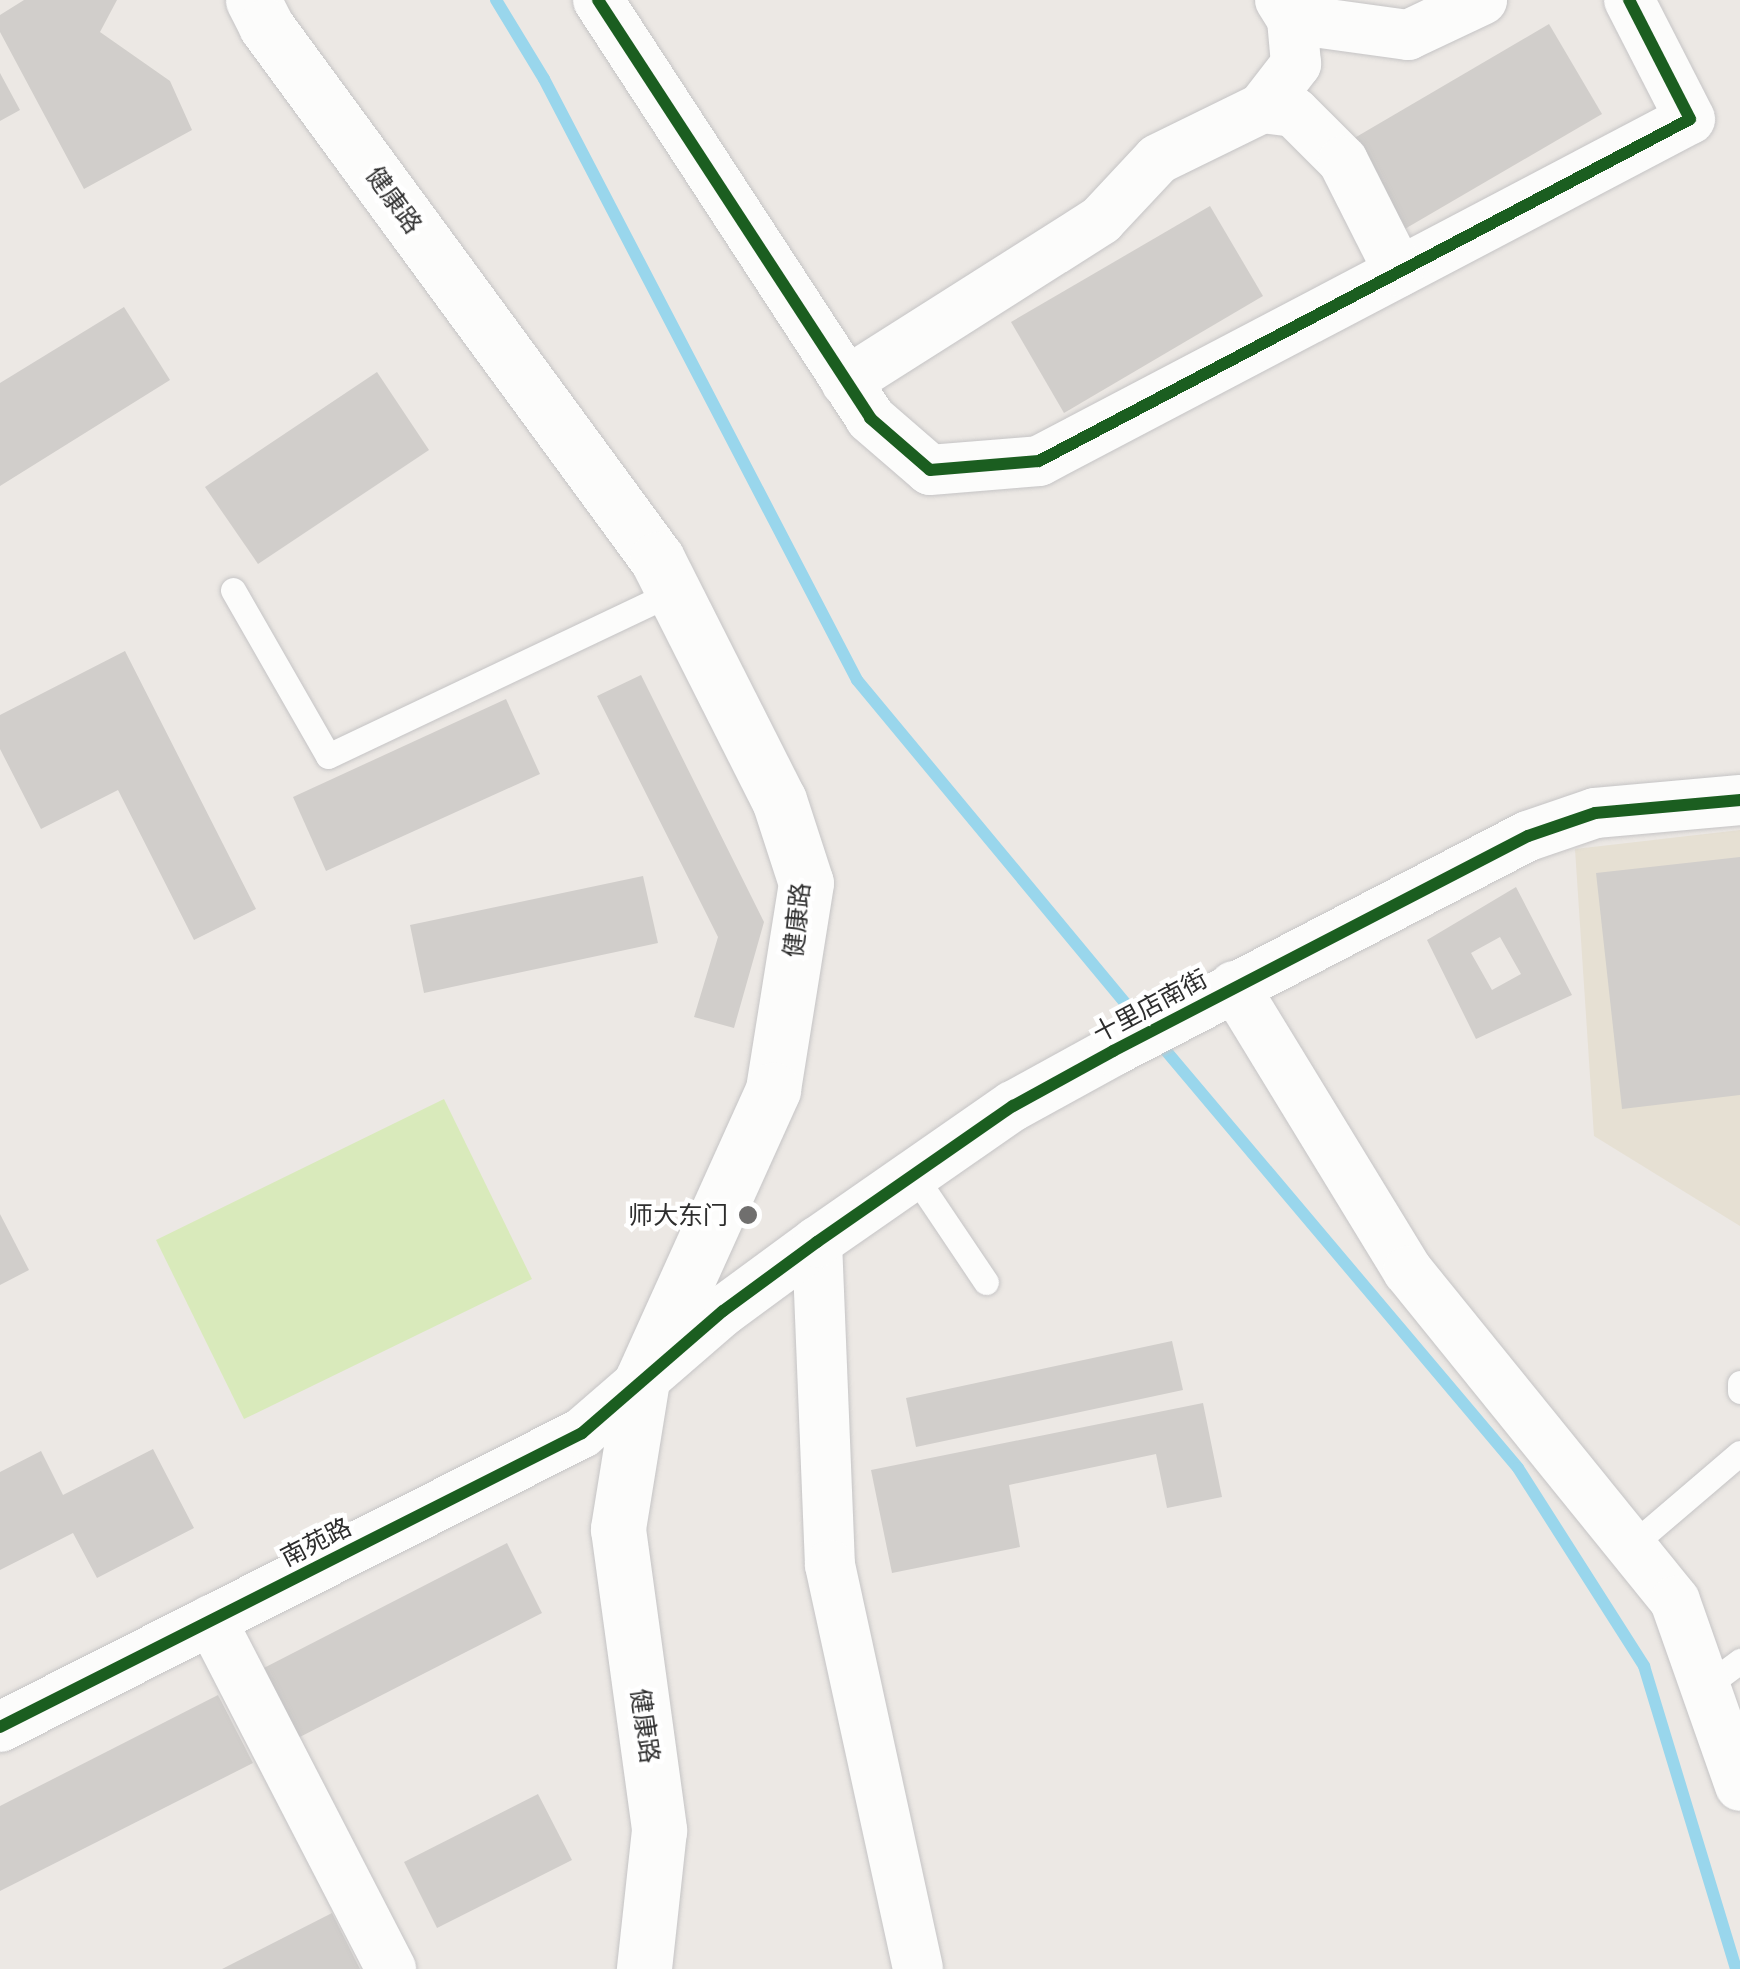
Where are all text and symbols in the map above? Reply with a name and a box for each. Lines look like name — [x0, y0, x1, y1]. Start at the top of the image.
street label: 健康路 — [360, 161, 428, 239]
street label: 健康路 — [778, 881, 816, 959]
street label: 十里店南街 — [1088, 963, 1212, 1049]
place label: 师大东门 — [628, 1200, 728, 1230]
marker: 师大东门 — [737, 1204, 759, 1226]
street label: 南苑路 — [276, 1512, 356, 1572]
street label: 健康路 — [625, 1687, 665, 1765]

